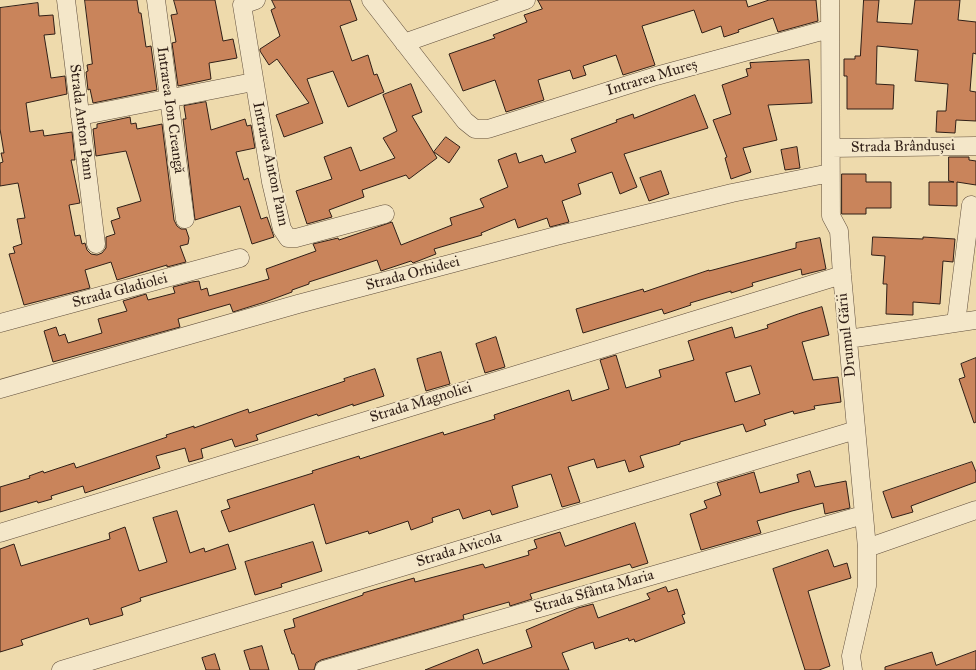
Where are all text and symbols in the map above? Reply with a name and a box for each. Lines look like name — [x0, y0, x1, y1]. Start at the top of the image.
street label: Intrarea Ion Creangă — [152, 45, 188, 175]
street label: Intrarea Mureș — [605, 56, 699, 100]
street label: Strada Anton Pann — [65, 63, 97, 181]
street label: Intrarea Anton Pann — [248, 100, 292, 228]
street label: Strada Brândușei — [851, 137, 955, 157]
street label: Strada Orhideei — [364, 253, 462, 295]
street label: Strada Gladiolei — [70, 270, 170, 312]
street label: Drumul Gării — [834, 292, 860, 378]
street label: Strada Magnoliei — [368, 379, 474, 427]
street label: Strada Avicola — [414, 529, 504, 571]
street label: Strada Sfânta Maria — [532, 566, 656, 618]

